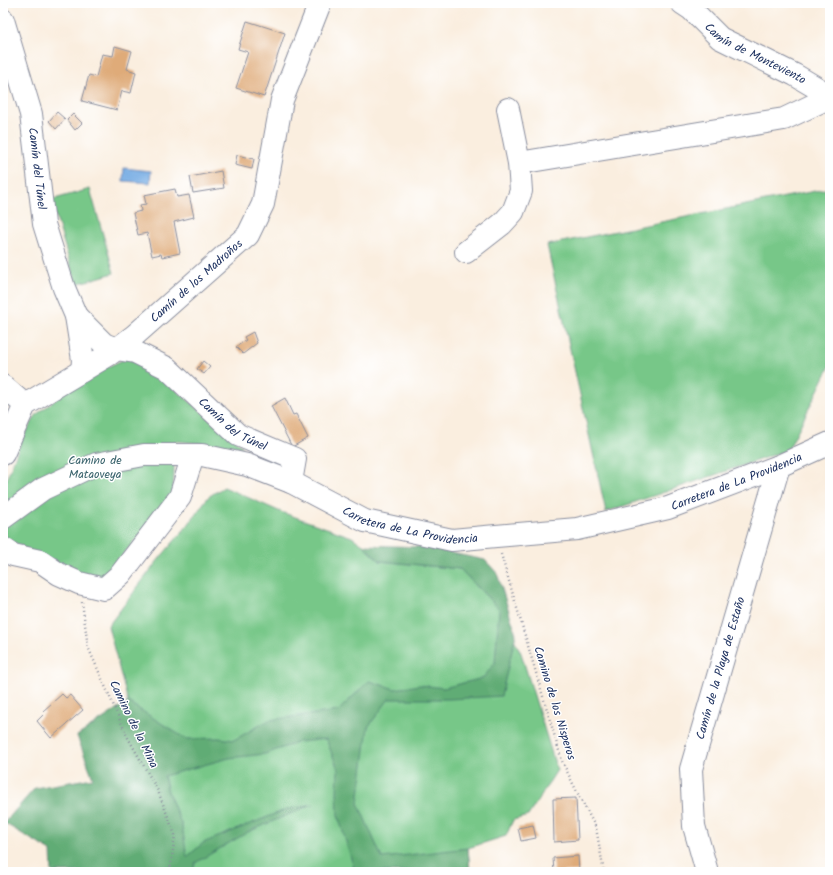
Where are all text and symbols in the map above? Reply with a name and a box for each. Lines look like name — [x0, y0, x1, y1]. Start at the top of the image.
street label: Camín de Monteviento — [700, 18, 809, 89]
street label: Camín del Túnel — [23, 126, 51, 211]
street label: Camín de los Madroños — [146, 235, 247, 328]
street label: Camín del Túnel — [194, 393, 270, 456]
street label: Carretera de La Providencia — [668, 448, 806, 516]
park label: Camino de Mataoveya — [68, 451, 122, 484]
street label: Carretera de La Providencia — [339, 502, 479, 550]
street label: Camín de la Playa de Estaño — [691, 595, 751, 742]
street label: Camino de los Nisperos — [528, 644, 581, 762]
street label: Camino de la Mina — [104, 677, 163, 772]

